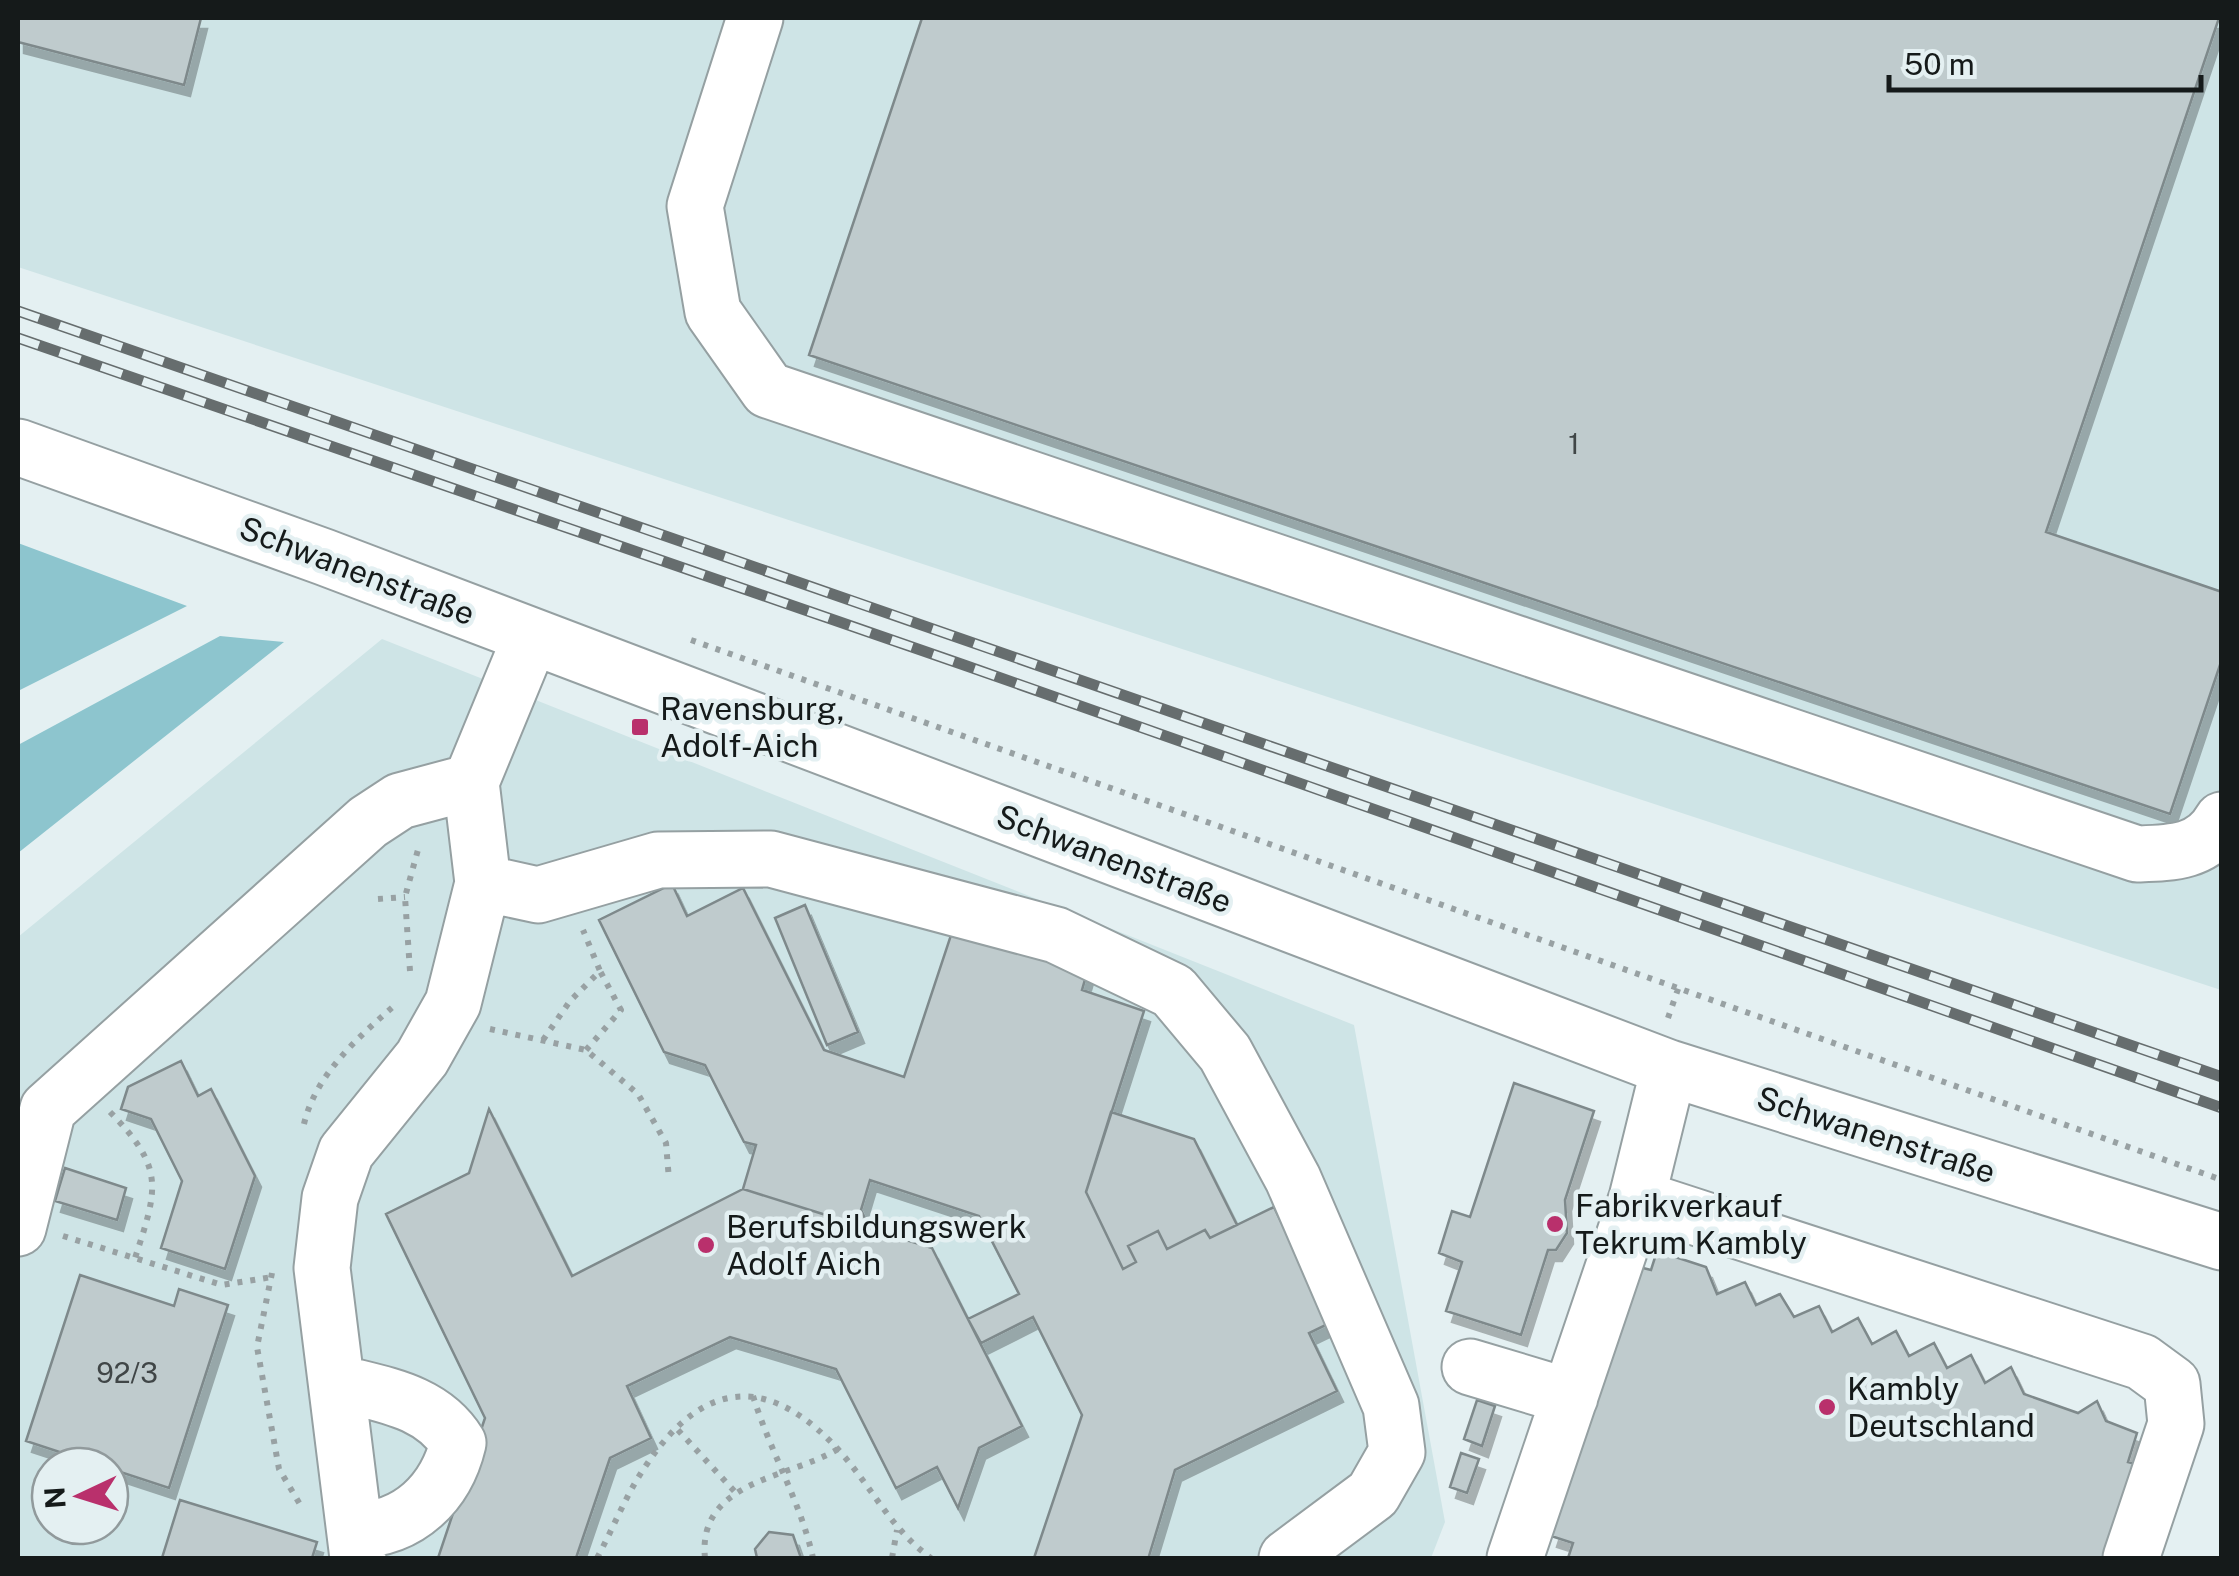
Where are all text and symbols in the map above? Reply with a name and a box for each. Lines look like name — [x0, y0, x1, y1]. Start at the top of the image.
scale bar — [1889, 30, 2202, 92]
text: 50 m — [1904, 46, 1975, 82]
house number: 1 — [1568, 427, 1580, 460]
street label: Schwanenstraße — [235, 509, 480, 632]
place label: Ravensburg, Adolf-Aich — [660, 690, 844, 764]
marker: Ravensburg, Adolf-Aich — [629, 716, 651, 738]
street label: Schwanenstraße — [992, 797, 1237, 920]
street label: Schwanenstraße — [1752, 1079, 2000, 1191]
place label: Fabrikverkauf Tekrum Kambly — [1575, 1187, 1807, 1261]
place label: Berufsbildungswerk Adolf Aich — [726, 1208, 1027, 1282]
marker: Fabrikverkauf Tekrum Kambly — [1544, 1213, 1566, 1235]
marker: Berufsbildungswerk Adolf Aich — [695, 1234, 717, 1256]
house number: 92/3 — [96, 1356, 158, 1389]
place label: Kambly Deutschland — [1847, 1370, 2035, 1444]
marker: Kambly Deutschland — [1816, 1396, 1838, 1418]
north arrow — [30, 1446, 130, 1546]
text: N — [37, 1486, 72, 1510]

